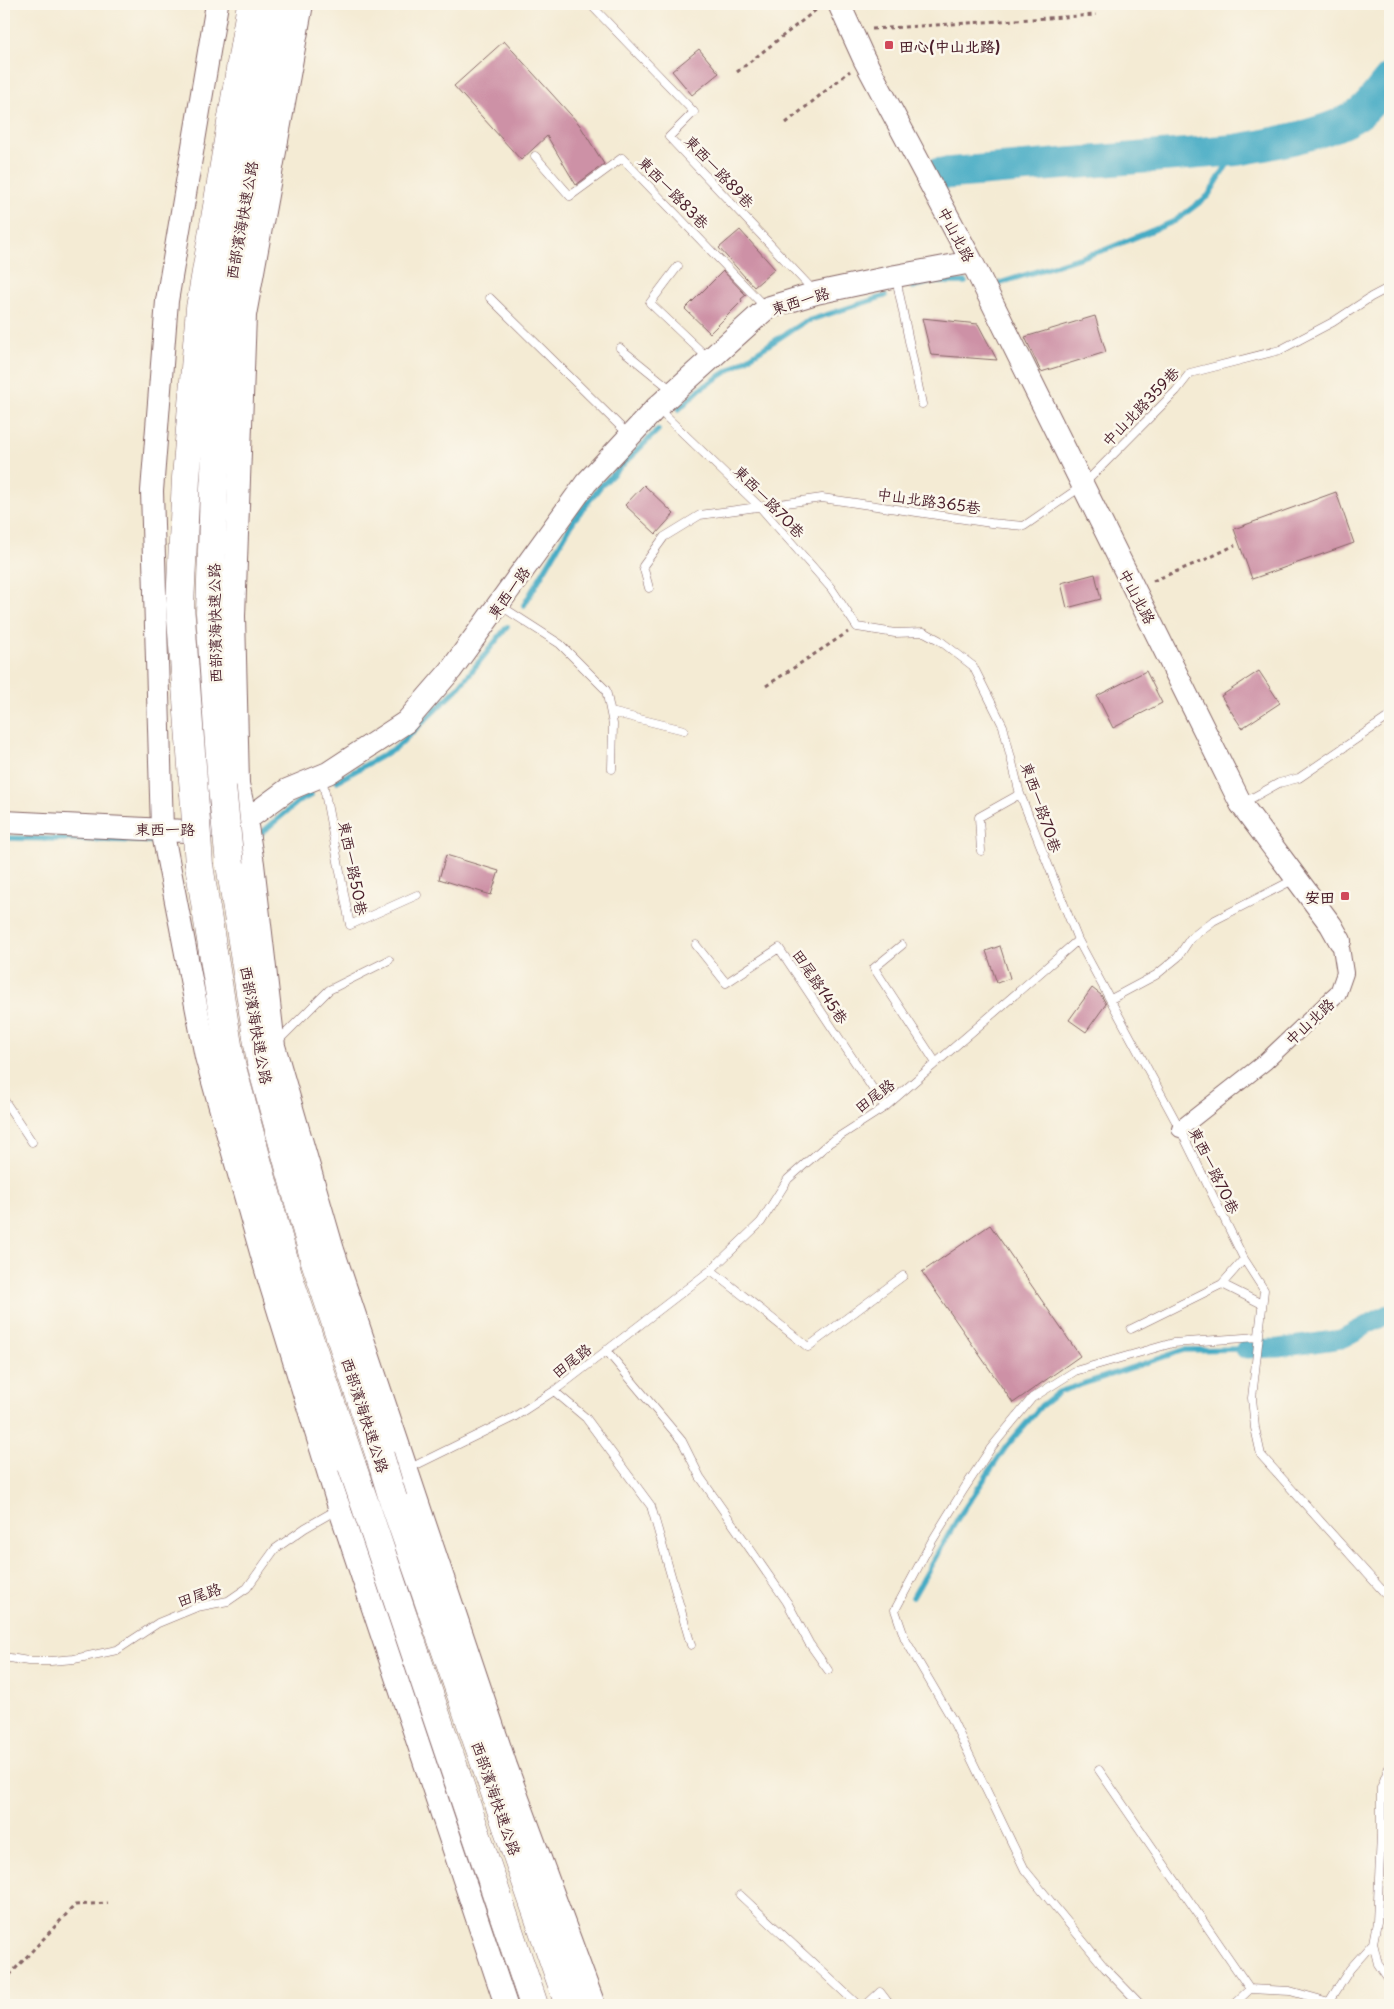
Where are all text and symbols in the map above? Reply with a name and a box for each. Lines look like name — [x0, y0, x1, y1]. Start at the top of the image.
place label: 田心(中山北路) — [899, 34, 1000, 57]
marker: 田心(中山北路) — [883, 39, 895, 51]
street label: 東西一路89巷 — [680, 129, 760, 213]
street label: 東西一路83巷 — [633, 150, 715, 234]
street label: 西部濱海快速公路 — [219, 159, 263, 281]
street label: 中山北路 — [933, 202, 981, 266]
street label: 東西一路 — [768, 280, 832, 320]
street label: 中山北路359巷 — [1096, 361, 1184, 451]
street label: 東西一路70巷 — [729, 459, 811, 543]
street label: 中山北路365巷 — [876, 481, 982, 519]
street label: 東西一路 — [481, 561, 535, 623]
street label: 西部濱海快速公路 — [201, 563, 227, 683]
street label: 中山北路 — [1114, 564, 1162, 628]
street label: 東西一路70巷 — [1016, 759, 1068, 855]
street label: 東西一路 — [135, 817, 195, 840]
street label: 東西一路50巷 — [334, 819, 374, 917]
place label: 安田 — [1305, 885, 1335, 908]
marker: 安田 — [1339, 890, 1351, 902]
street label: 田尾路145巷 — [787, 944, 855, 1028]
street label: 西部濱海快速公路 — [235, 964, 279, 1086]
street label: 中山北路 — [1279, 992, 1339, 1050]
street label: 田尾路 — [849, 1072, 899, 1118]
street label: 東西一路70巷 — [1184, 1123, 1246, 1217]
street label: 田尾路 — [546, 1337, 596, 1383]
street label: 西部濱海快速公路 — [337, 1354, 395, 1476]
street label: 田尾路 — [174, 1576, 224, 1612]
street label: 西部濱海快速公路 — [467, 1738, 527, 1858]

